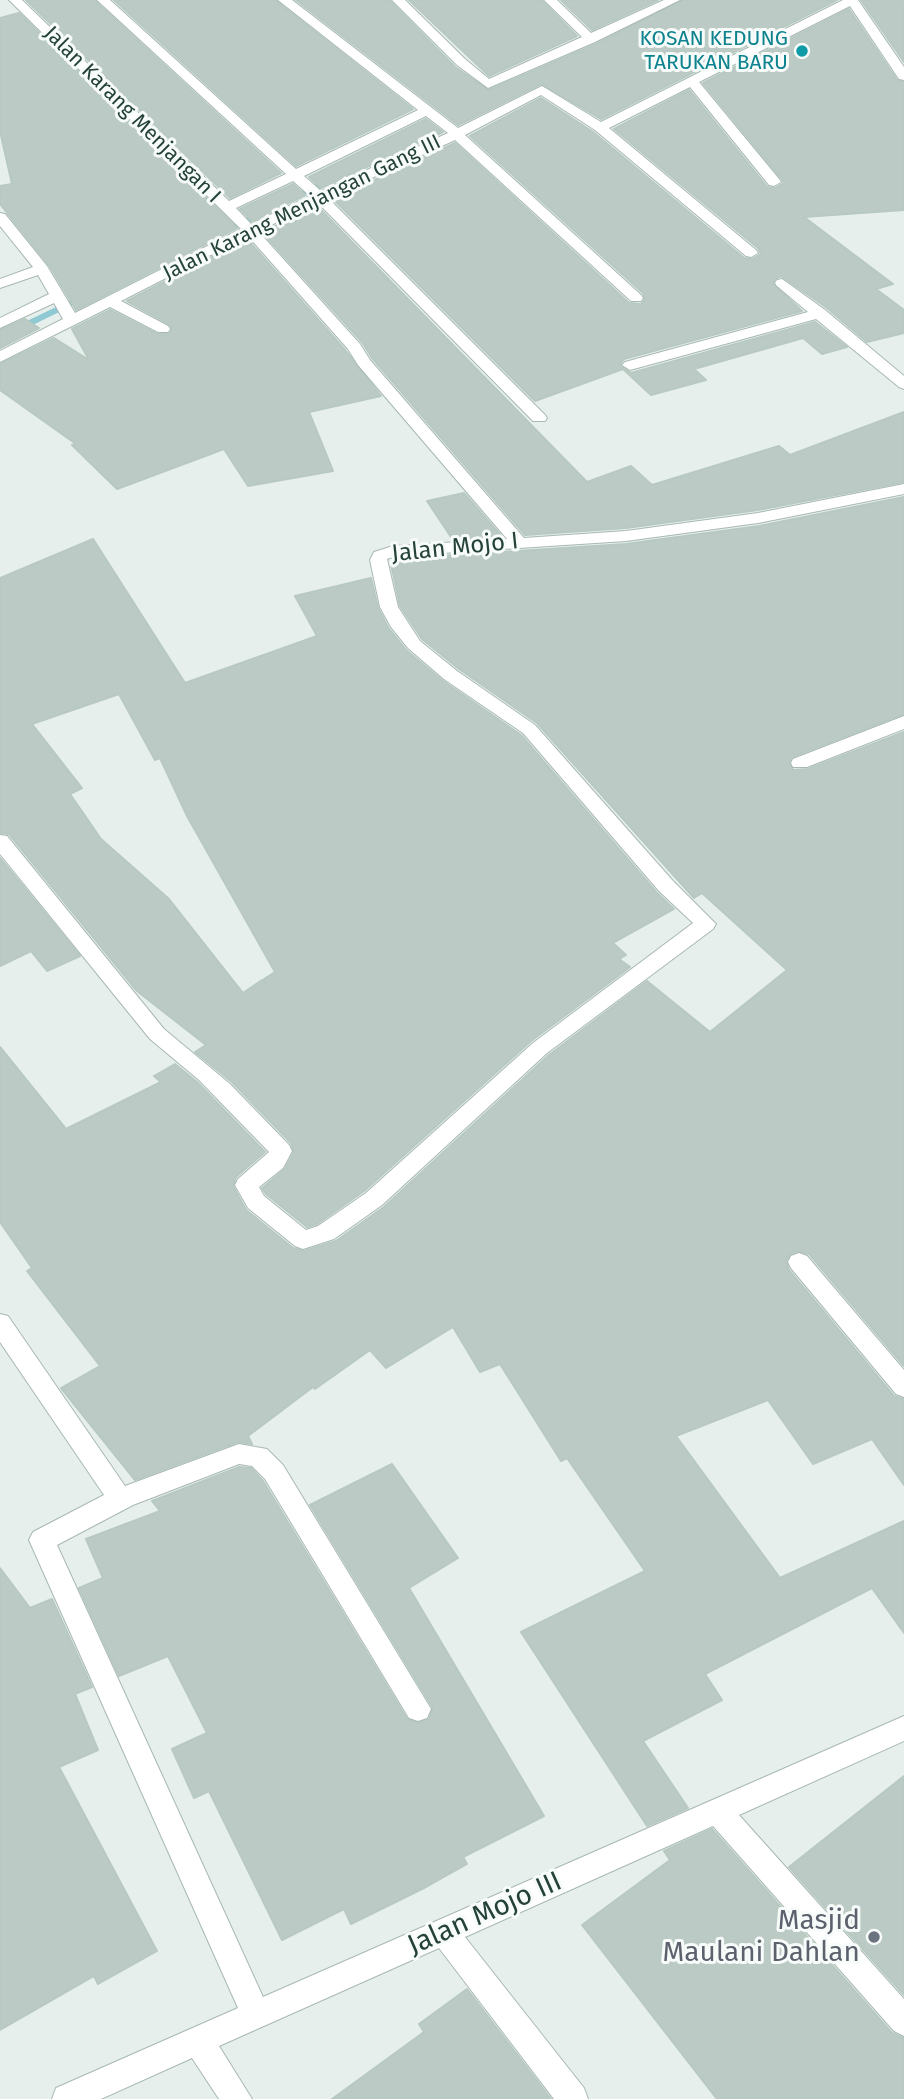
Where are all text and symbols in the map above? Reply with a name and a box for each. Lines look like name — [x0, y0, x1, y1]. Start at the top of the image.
street label: Jalan Karang Menjangan I — [38, 21, 226, 209]
place label: KOSAN KEDUNG TARUKAN BARU — [639, 26, 788, 76]
marker: KOSAN KEDUNG TARUKAN BARU — [794, 43, 810, 59]
street label: Jalan Karang Menjangan Gang III — [159, 130, 445, 286]
street label: Jalan Mojo I — [390, 527, 520, 569]
street label: Jalan Mojo III — [403, 1865, 567, 1963]
place label: Masjid Maulani Dahlan — [663, 1904, 860, 1970]
marker: Masjid Maulani Dahlan — [866, 1929, 882, 1945]

